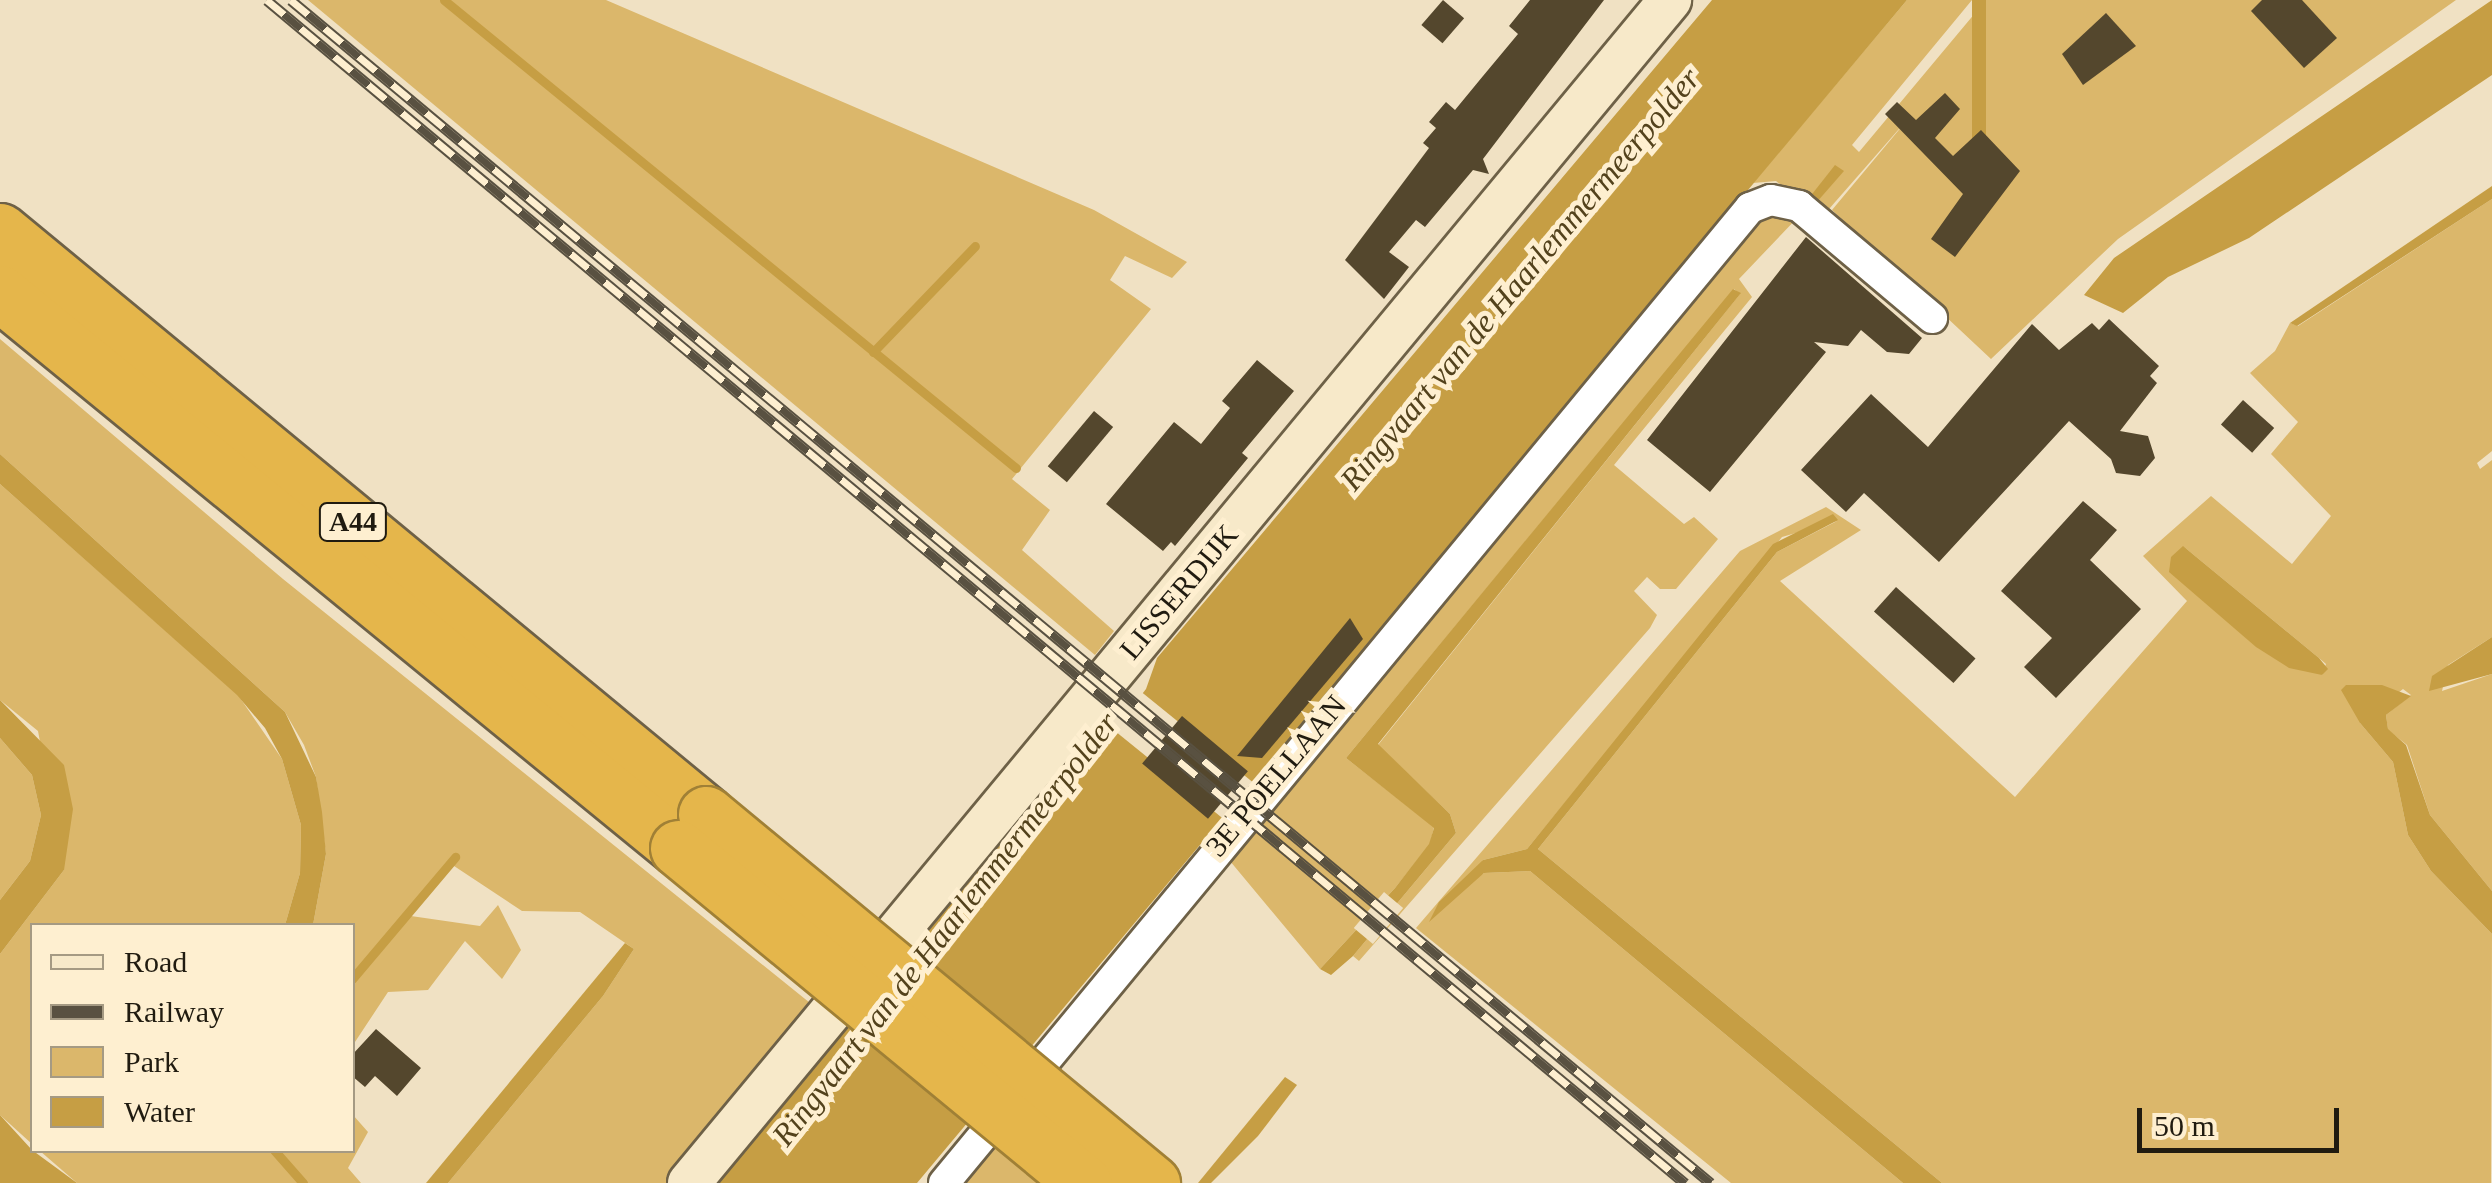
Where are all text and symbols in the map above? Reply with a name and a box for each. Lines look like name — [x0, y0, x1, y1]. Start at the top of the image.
water label: Ringvaart van de Haarlemmermeerpolder — [1332, 60, 1708, 498]
road number: A44 — [318, 499, 388, 545]
street label: LISSERDIJK — [1112, 517, 1246, 667]
street label: 3E POELLAAN — [1198, 688, 1354, 864]
water label: Ringvaart van de Haarlemmermeerpolder — [764, 705, 1126, 1153]
legend — [30, 923, 355, 1153]
text: Road — [124, 945, 187, 978]
text: Railway — [124, 995, 224, 1028]
text: Park — [124, 1045, 179, 1078]
scale bar — [2142, 1088, 2344, 1150]
text: Water — [124, 1095, 195, 1128]
text: 50 m — [2154, 1109, 2215, 1142]

